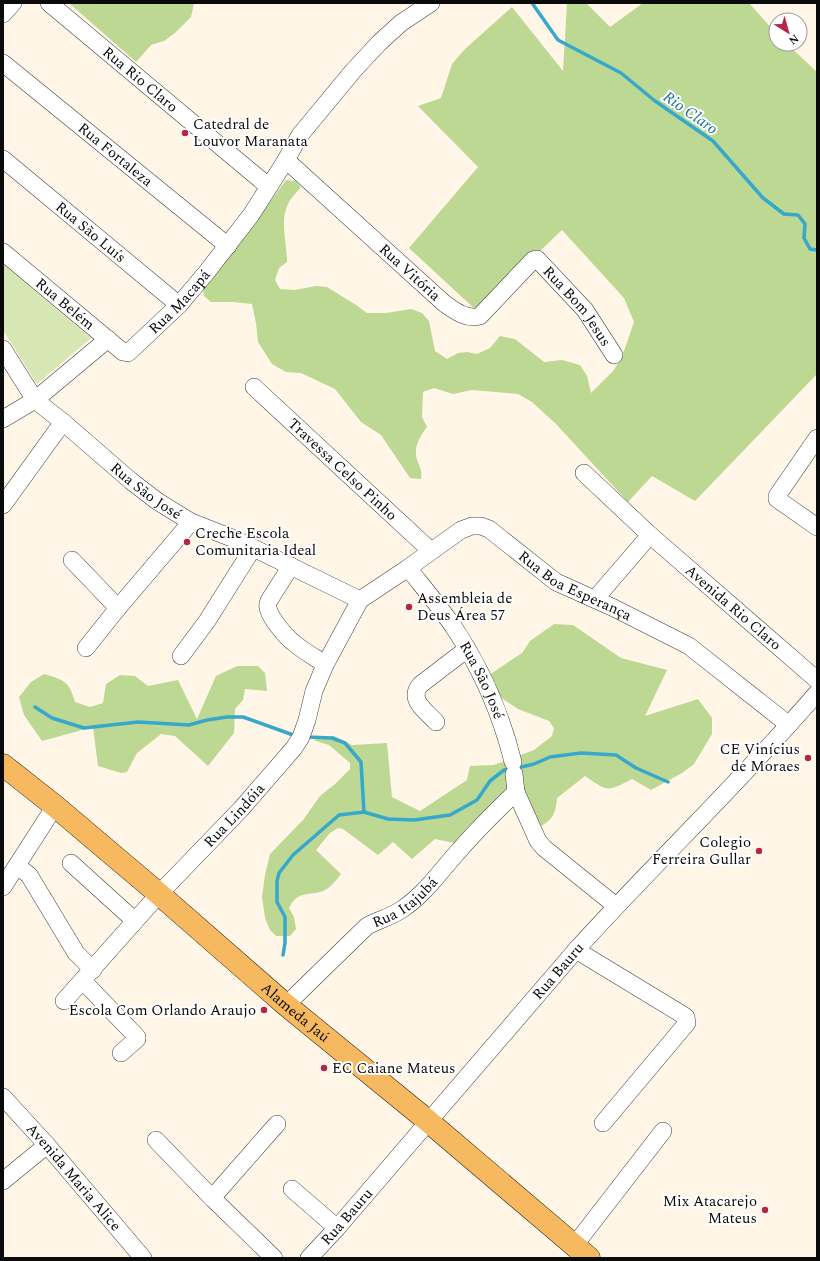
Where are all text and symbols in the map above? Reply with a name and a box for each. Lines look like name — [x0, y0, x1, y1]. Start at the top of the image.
north arrow — [768, 12, 808, 52]
text: N — [785, 30, 802, 49]
street label: Rua Rio Claro — [97, 41, 183, 118]
water label: Rio Claro — [658, 85, 723, 141]
place label: Catedral de Louvor Maranata — [193, 113, 308, 153]
street label: Rua Fortaleza — [73, 117, 158, 193]
marker: Catedral de Louvor Maranata — [180, 128, 190, 138]
street label: Rua São Luís — [50, 196, 131, 268]
street label: Rua Vitória — [373, 238, 446, 307]
street label: Rua Bom Jesus — [537, 261, 617, 351]
street label: Rua Macapá — [144, 264, 217, 340]
street label: Rua Belém — [30, 273, 100, 336]
street label: Travessa Celso Pinho — [282, 413, 402, 526]
street label: Rua São José — [105, 457, 186, 526]
place label: Creche Escola Comunitaria Ideal — [195, 522, 316, 562]
marker: Creche Escola Comunitaria Ideal — [182, 537, 192, 547]
street label: Rua Boa Esperança — [513, 545, 636, 627]
street label: Avenida Rio Claro — [680, 559, 786, 656]
place label: Assembleia de Deus Área 57 — [417, 587, 512, 627]
marker: Assembleia de Deus Área 57 — [404, 602, 414, 612]
street label: Rua São José — [453, 637, 510, 723]
place label: CE Vinícius de Moraes — [720, 738, 800, 778]
marker: CE Vinícius de Moraes — [803, 753, 813, 763]
street label: Rua Lindóia — [199, 778, 271, 853]
place label: Colegio Ferreira Gullar — [652, 831, 751, 871]
marker: Colegio Ferreira Gullar — [754, 846, 764, 856]
street label: Rua Itajubá — [369, 871, 444, 934]
street label: Rua Bauru — [527, 937, 590, 1005]
street label: Alameda Jaú — [256, 977, 335, 1048]
place label: Escola Com Orlando Araujo — [69, 999, 256, 1022]
marker: Escola Com Orlando Araujo — [259, 1005, 269, 1015]
place label: EC Caiane Mateus — [332, 1057, 456, 1080]
marker: EC Caiane Mateus — [319, 1063, 329, 1073]
street label: Avenida Maria Alice — [20, 1118, 127, 1237]
street label: Rua Bauru — [315, 1183, 379, 1251]
place label: Mix Atacarejo Mateus — [663, 1190, 757, 1230]
marker: Mix Atacarejo Mateus — [760, 1205, 770, 1215]

